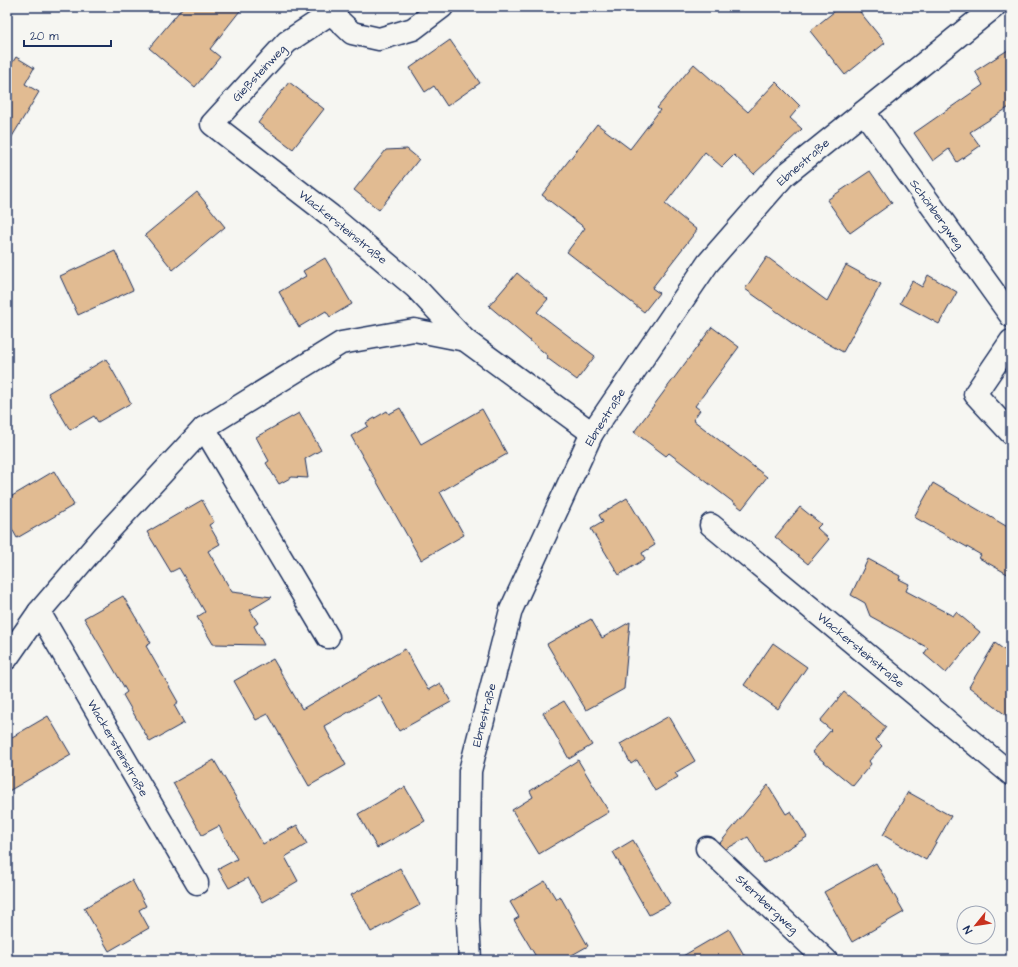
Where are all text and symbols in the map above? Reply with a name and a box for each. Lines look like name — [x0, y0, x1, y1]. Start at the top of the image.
scale bar — [24, 22, 111, 48]
text: 20 m — [30, 28, 59, 45]
street label: Gießsteinweg — [228, 41, 291, 106]
street label: Ebnestraße — [773, 134, 834, 190]
street label: Schönbergweg — [905, 176, 968, 253]
street label: Wackersteinstraße — [295, 186, 391, 269]
street label: Ebnestraße — [581, 385, 630, 449]
street label: Wackersteinstraße — [813, 609, 908, 692]
street label: Ebnestraße — [468, 681, 501, 749]
street label: Wackersteinstraße — [83, 697, 153, 800]
street label: Sternbergweg — [731, 871, 802, 939]
north arrow — [956, 905, 996, 945]
text: N — [960, 923, 976, 936]

